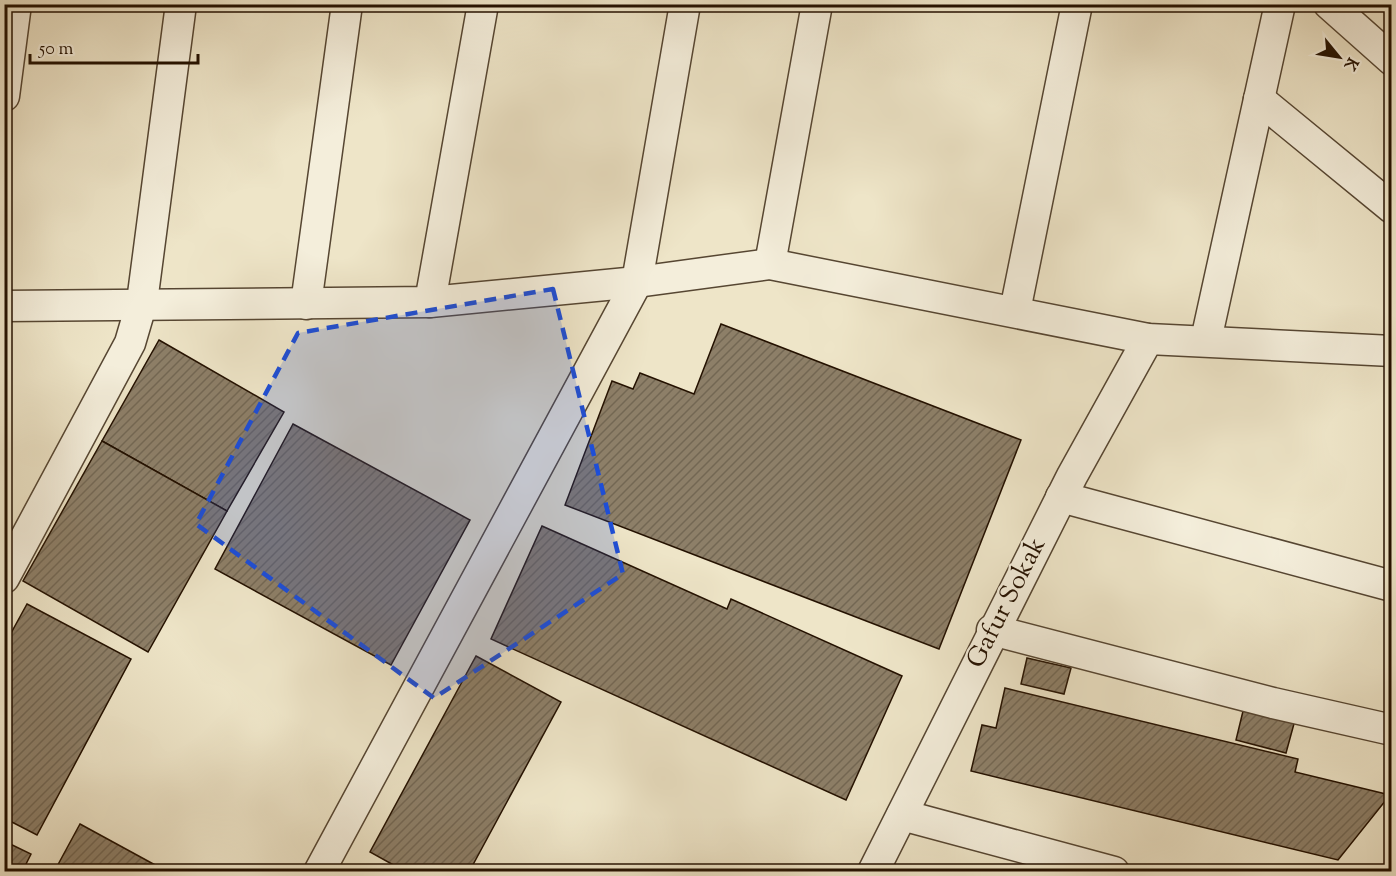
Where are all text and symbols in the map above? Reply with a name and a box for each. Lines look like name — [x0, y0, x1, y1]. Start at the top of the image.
scale bar — [30, 27, 198, 65]
north arrow — [1309, 27, 1369, 87]
text: 50 m — [38, 37, 74, 63]
text: K — [1337, 52, 1363, 74]
street label: Gafur Sokak — [958, 531, 1056, 675]

